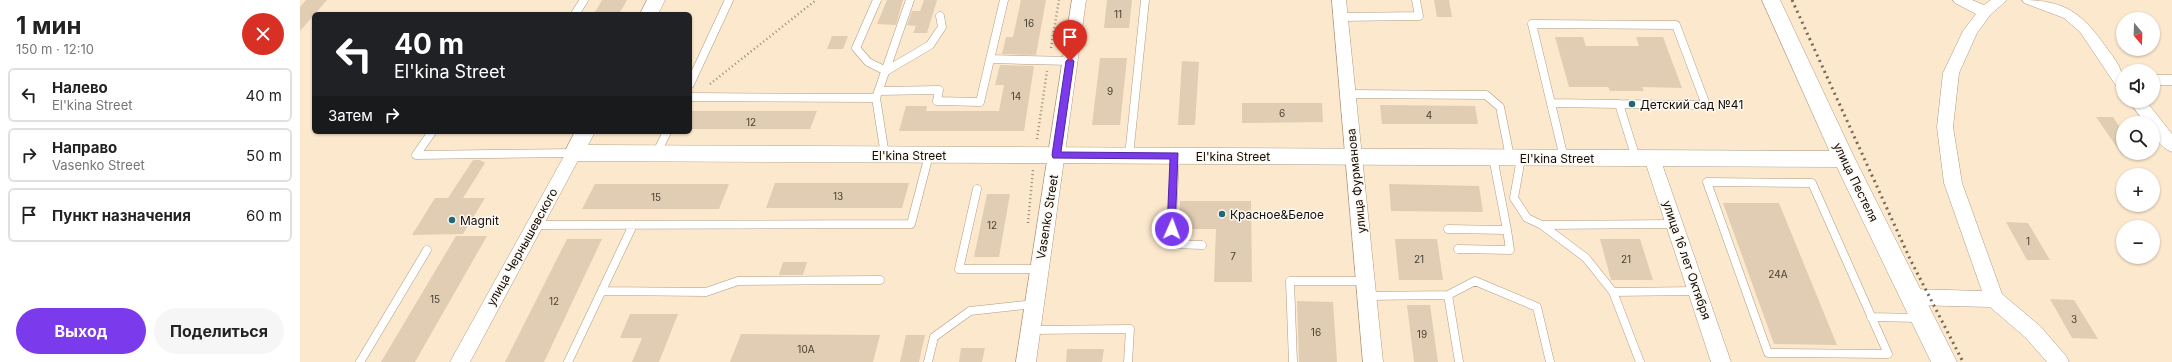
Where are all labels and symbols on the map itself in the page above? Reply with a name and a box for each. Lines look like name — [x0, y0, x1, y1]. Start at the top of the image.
house number: 11 — [1114, 8, 1122, 20]
north arrow — [2116, 12, 2160, 56]
house number: 16 — [1024, 17, 1034, 29]
pin — [1053, 20, 1087, 61]
house number: 9 — [1107, 85, 1113, 97]
house number: 14 — [1011, 90, 1021, 102]
place label: Детский сад №41 — [1640, 97, 1743, 112]
marker: Детский сад №41 — [1627, 99, 1637, 109]
house number: 6 — [1279, 107, 1285, 119]
house number: 4 — [1426, 109, 1432, 121]
house number: 12 — [746, 116, 756, 128]
street label: улица Фурманова — [1343, 128, 1369, 234]
street label: улица Пестеля — [1830, 140, 1882, 224]
street label: El'kina Street — [872, 148, 946, 163]
street label: El'kina Street — [1196, 149, 1270, 164]
street label: El'kina Street — [1520, 151, 1594, 166]
street label: Vasenko Street — [1033, 173, 1061, 260]
street label: улица Чернышевского — [483, 186, 561, 308]
house number: 13 — [833, 190, 843, 202]
house number: 15 — [651, 191, 661, 203]
street label: улица 16 лет Октября — [1660, 198, 1714, 322]
place label: Красное&Белое — [1230, 207, 1324, 222]
position arrow — [1151, 208, 1193, 250]
marker: Красное&Белое — [1217, 209, 1227, 219]
place label: Magnit — [460, 213, 499, 228]
marker: Magnit — [447, 215, 457, 225]
house number: 12 — [987, 219, 997, 231]
house number: 1 — [2026, 235, 2030, 247]
house number: 7 — [1230, 250, 1236, 262]
house number: 21 — [1414, 253, 1424, 265]
house number: 21 — [1621, 253, 1631, 265]
house number: 24А — [1768, 268, 1788, 280]
house number: 15 — [430, 293, 440, 305]
house number: 12 — [549, 295, 559, 307]
house number: 3 — [2071, 313, 2077, 325]
house number: 16 — [1311, 326, 1321, 338]
house number: 19 — [1417, 328, 1427, 340]
house number: 10А — [797, 343, 815, 355]

